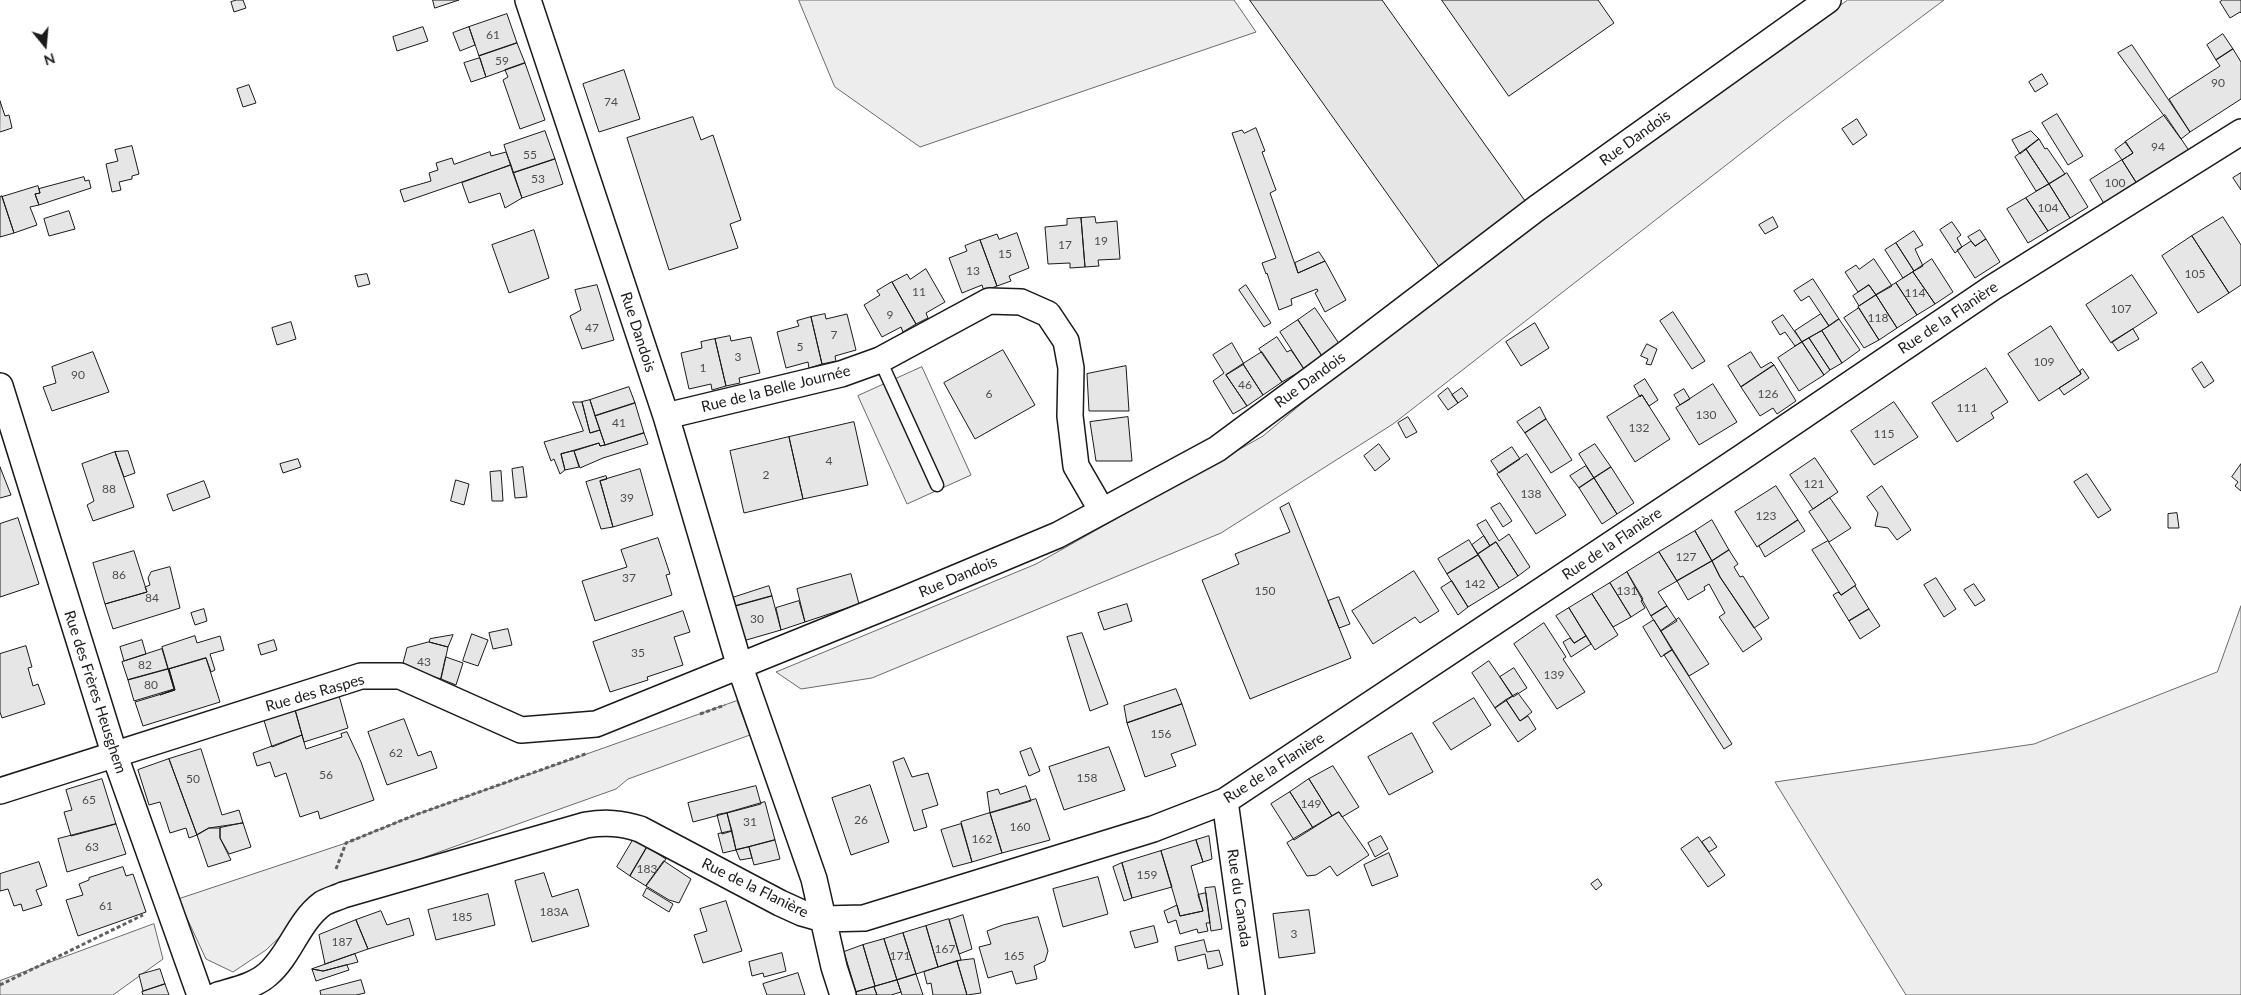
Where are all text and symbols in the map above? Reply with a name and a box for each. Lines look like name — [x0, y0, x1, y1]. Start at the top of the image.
north arrow — [20, 20, 70, 70]
house number: 61 — [486, 28, 500, 42]
text: N — [42, 50, 57, 70]
house number: 59 — [495, 54, 509, 68]
house number: 90 — [2211, 76, 2225, 90]
house number: 74 — [604, 95, 618, 109]
street label: Rue Dandois — [1596, 106, 1674, 170]
house number: 94 — [2151, 140, 2165, 154]
house number: 55 — [523, 148, 537, 162]
house number: 53 — [531, 172, 545, 186]
house number: 100 — [2105, 176, 2125, 190]
house number: 104 — [2038, 201, 2058, 215]
house number: 19 — [1094, 234, 1108, 248]
house number: 17 — [1058, 238, 1072, 252]
house number: 15 — [998, 247, 1012, 261]
house number: 13 — [966, 264, 980, 278]
house number: 105 — [2185, 267, 2205, 281]
street label: Rue de la Flanière — [1895, 278, 2001, 358]
house number: 11 — [912, 285, 926, 299]
house number: 114 — [1905, 286, 1925, 300]
street label: Rue Dandois — [617, 290, 659, 374]
house number: 107 — [2111, 302, 2131, 316]
house number: 9 — [887, 308, 893, 322]
house number: 118 — [1868, 311, 1888, 325]
house number: 47 — [585, 321, 599, 335]
house number: 7 — [831, 328, 837, 342]
house number: 5 — [797, 340, 803, 354]
street label: Rue Dandois — [1271, 348, 1349, 412]
house number: 3 — [735, 350, 741, 364]
house number: 109 — [2034, 355, 2054, 369]
house number: 1 — [700, 361, 706, 375]
street label: Rue de la Belle Journée — [700, 362, 852, 416]
house number: 90 — [71, 368, 85, 382]
house number: 46 — [1238, 378, 1252, 392]
house number: 6 — [986, 387, 992, 401]
house number: 126 — [1758, 387, 1778, 401]
house number: 111 — [1957, 401, 1977, 415]
house number: 130 — [1696, 408, 1716, 422]
house number: 41 — [612, 416, 626, 430]
house number: 132 — [1629, 421, 1649, 435]
house number: 115 — [1874, 427, 1894, 441]
house number: 4 — [826, 454, 832, 468]
house number: 2 — [763, 468, 769, 482]
house number: 121 — [1804, 477, 1824, 491]
house number: 88 — [102, 482, 116, 496]
house number: 138 — [1521, 487, 1541, 501]
house number: 39 — [620, 491, 634, 505]
street label: Rue de la Flanière — [1559, 504, 1665, 584]
house number: 123 — [1756, 509, 1776, 523]
house number: 127 — [1676, 550, 1696, 564]
street label: Rue Dandois — [916, 552, 1000, 602]
house number: 86 — [112, 568, 126, 582]
house number: 37 — [622, 571, 636, 585]
house number: 142 — [1465, 577, 1485, 591]
house number: 150 — [1255, 584, 1275, 598]
house number: 131 — [1617, 584, 1637, 598]
house number: 84 — [145, 591, 159, 605]
street label: Rue des Frères Heusghem — [60, 608, 130, 776]
house number: 30 — [750, 612, 764, 626]
house number: 35 — [631, 646, 645, 660]
house number: 43 — [417, 655, 431, 669]
house number: 82 — [138, 658, 152, 672]
house number: 139 — [1544, 668, 1564, 682]
street label: Rue des Raspes — [264, 670, 366, 716]
house number: 80 — [144, 678, 158, 692]
house number: 156 — [1151, 727, 1171, 741]
street label: Rue de la Flanière — [1220, 729, 1328, 807]
house number: 62 — [389, 746, 403, 760]
house number: 56 — [319, 768, 333, 782]
house number: 158 — [1077, 771, 1097, 785]
house number: 50 — [186, 772, 200, 786]
house number: 65 — [82, 793, 96, 807]
house number: 149 — [1301, 797, 1321, 811]
house number: 26 — [854, 813, 868, 827]
house number: 31 — [743, 815, 757, 829]
house number: 160 — [1010, 820, 1030, 834]
house number: 162 — [972, 832, 992, 846]
house number: 63 — [85, 840, 99, 854]
street label: Rue du Canada — [1223, 848, 1255, 948]
street label: Rue de la Flanière — [699, 854, 811, 922]
house number: 183 — [637, 862, 657, 876]
house number: 159 — [1137, 868, 1157, 882]
house number: 61 — [99, 899, 113, 913]
house number: 183A — [539, 905, 569, 919]
house number: 185 — [452, 910, 472, 924]
house number: 3 — [1291, 927, 1297, 941]
house number: 187 — [332, 935, 352, 949]
house number: 167 — [935, 942, 955, 956]
house number: 171 — [890, 949, 910, 963]
house number: 165 — [1004, 949, 1024, 963]

